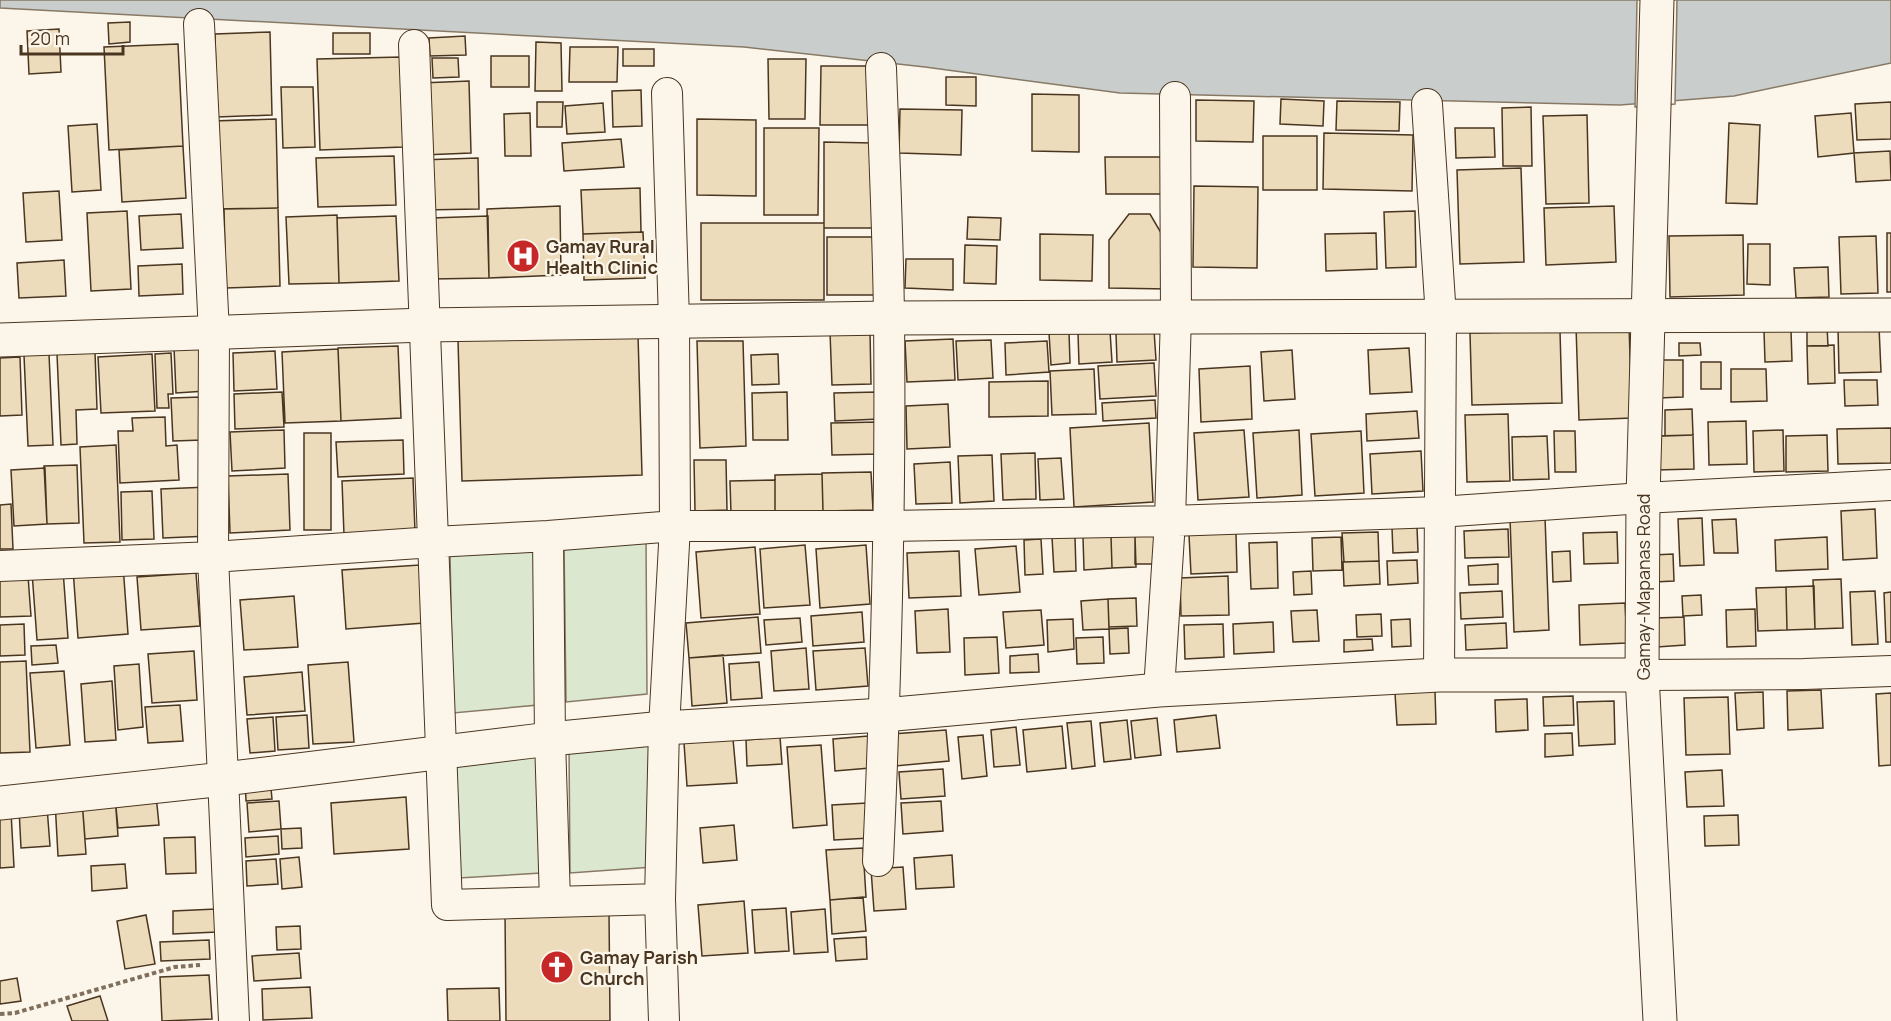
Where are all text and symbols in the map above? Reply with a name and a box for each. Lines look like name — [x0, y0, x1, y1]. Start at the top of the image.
scale bar — [21, 18, 123, 56]
text: 20 m — [30, 26, 70, 50]
place label: Gamay Rural Health Clinic — [546, 234, 658, 279]
hospital icon: Gamay Rural Health Clinic — [505, 238, 541, 274]
street label: Gamay-Mapanas Road — [1631, 494, 1655, 680]
place label: Gamay Parish Church — [580, 945, 698, 990]
church icon: Gamay Parish Church — [539, 949, 575, 985]

